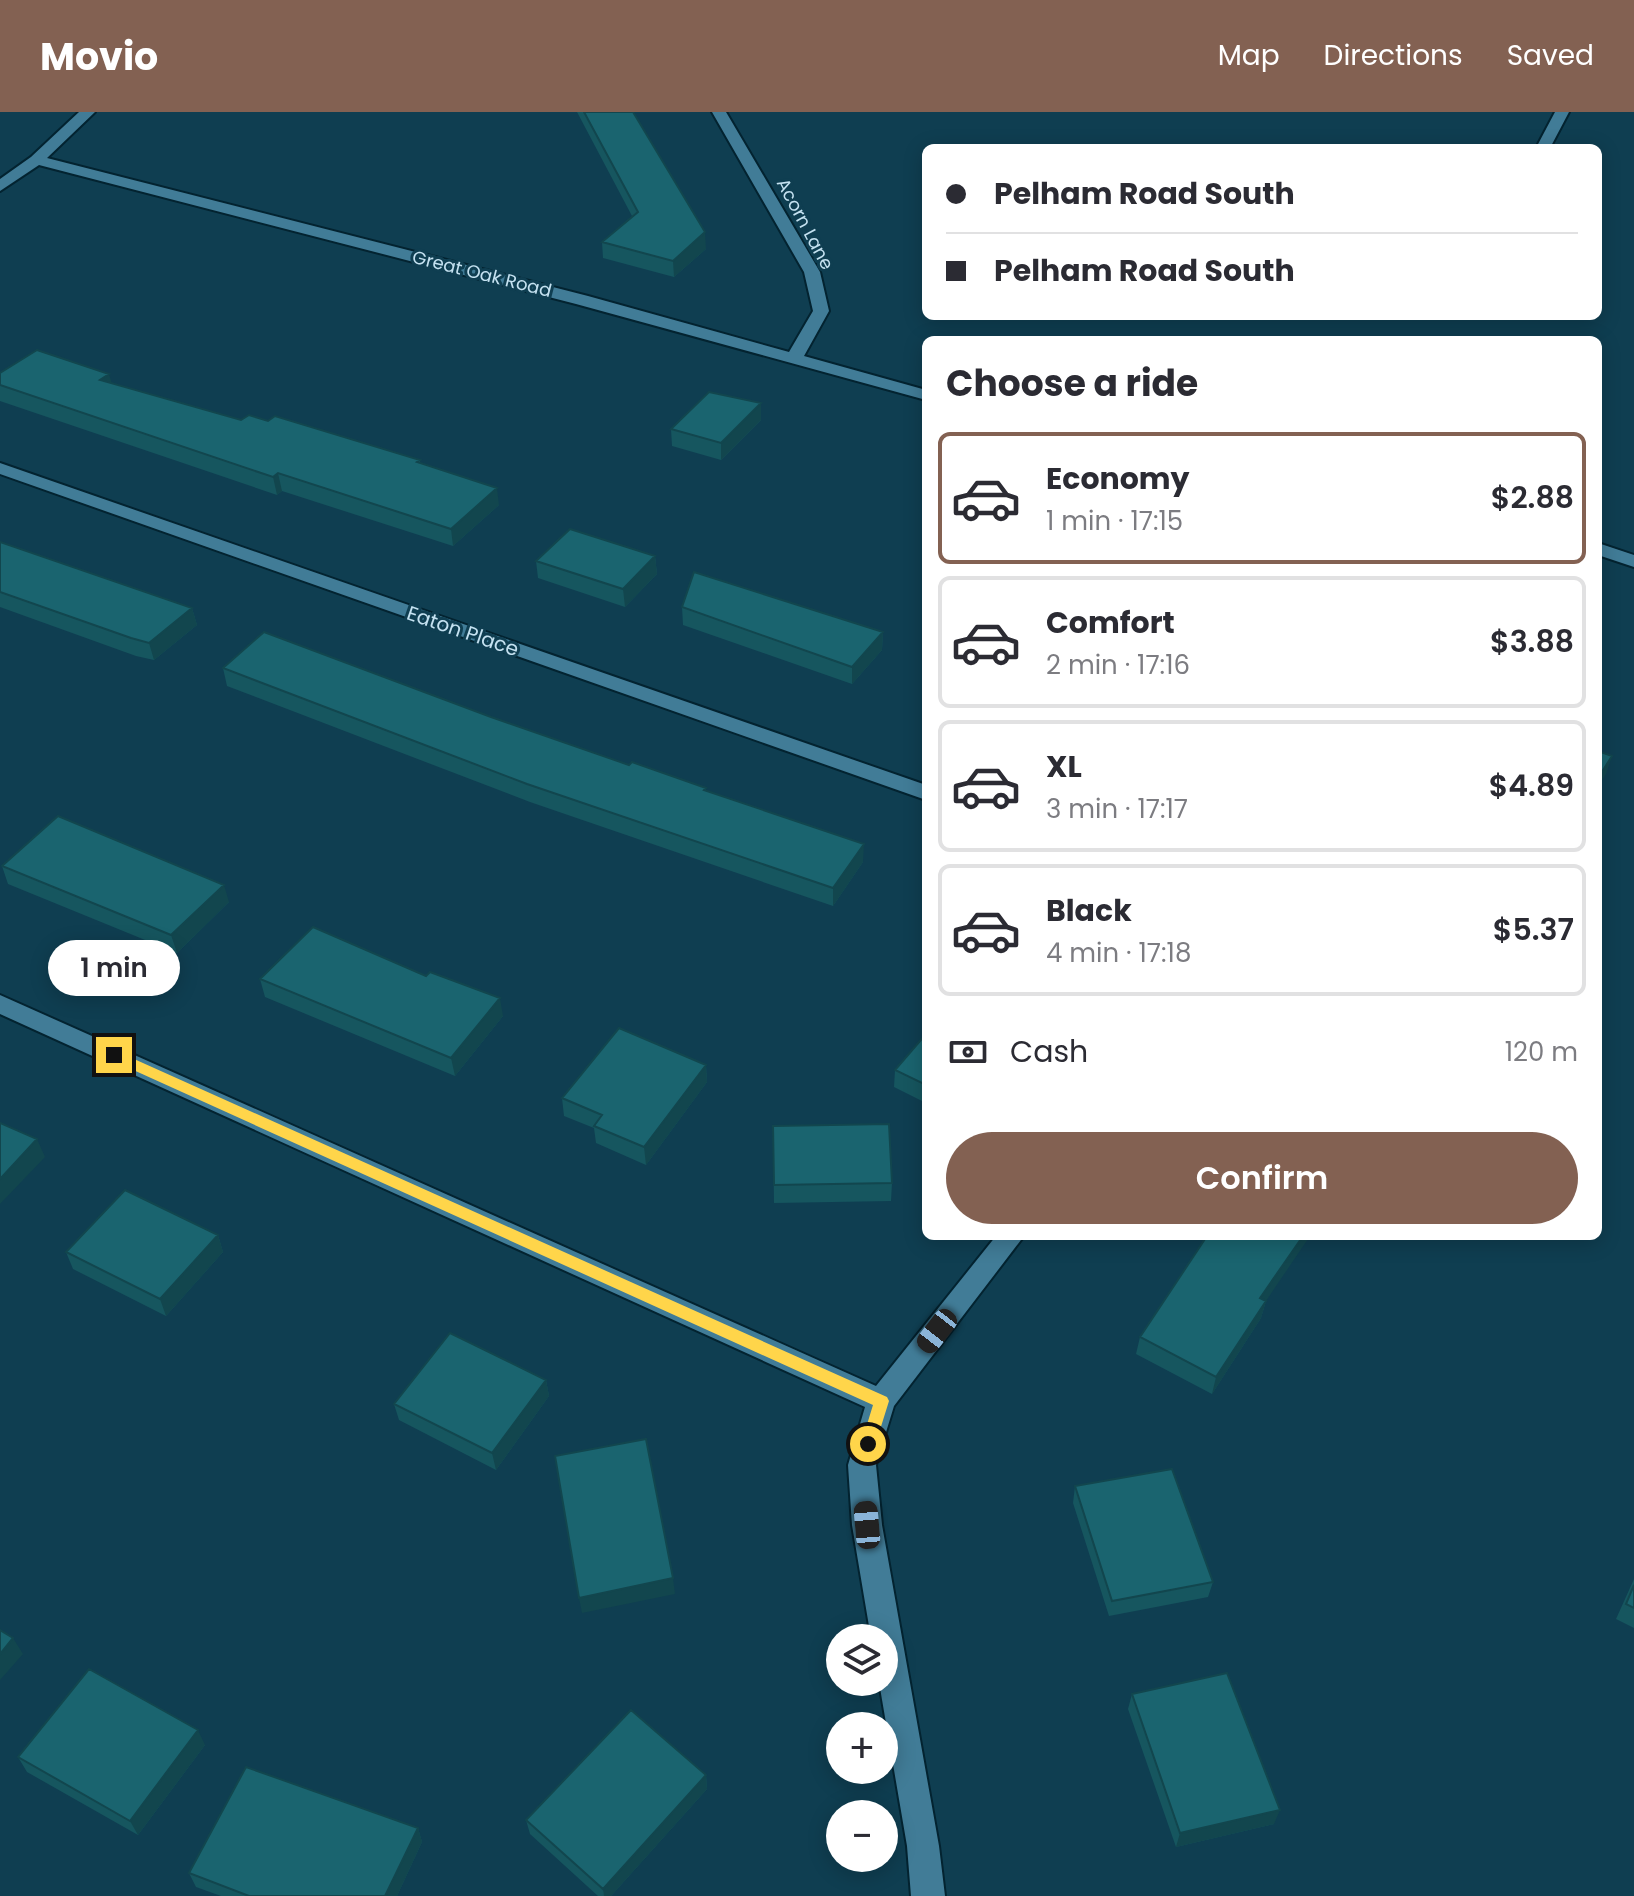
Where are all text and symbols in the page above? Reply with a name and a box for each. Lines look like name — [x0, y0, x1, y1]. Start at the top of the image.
text: Movio — [40, 30, 158, 83]
text: Map — [1218, 36, 1280, 75]
text: Directions — [1324, 36, 1463, 75]
text: Saved — [1507, 36, 1594, 75]
text: Pelham Road South — [994, 172, 1295, 215]
street label: Acorn Lane — [771, 174, 840, 274]
street label: Great Oak Road — [410, 244, 554, 303]
text: Pelham Road South — [994, 249, 1295, 292]
text: Choose a ride — [946, 358, 1198, 409]
text: Economy — [1046, 457, 1190, 500]
icon: car — [950, 462, 1022, 534]
text: $2.88 — [1491, 476, 1574, 519]
text: 1 min · 17:15 — [1046, 503, 1183, 539]
street label: Eaton Place — [403, 599, 523, 663]
text: Comfort — [1046, 601, 1175, 644]
icon: car — [950, 606, 1022, 678]
text: $3.88 — [1490, 620, 1574, 663]
text: 2 min · 17:16 — [1046, 647, 1190, 683]
text: XL — [1046, 745, 1082, 788]
icon: car — [950, 750, 1022, 822]
text: $4.89 — [1489, 764, 1574, 807]
text: 3 min · 17:17 — [1046, 791, 1188, 827]
text: Black — [1046, 889, 1132, 932]
icon: car — [950, 894, 1022, 966]
text: $5.37 — [1493, 908, 1574, 951]
text: 4 min · 17:18 — [1046, 935, 1191, 971]
callout: 1 min — [48, 939, 180, 995]
text: 1 min — [80, 950, 148, 986]
icon: cash — [946, 1030, 990, 1074]
text: Cash — [1010, 1030, 1088, 1073]
text: 120 m — [1505, 1034, 1578, 1070]
route end — [96, 1037, 132, 1073]
button: Confirm — [946, 1132, 1578, 1224]
car — [913, 1305, 961, 1357]
route start — [850, 1426, 886, 1462]
car — [853, 1500, 881, 1550]
map controls — [826, 1624, 898, 1872]
button: layers — [826, 1624, 898, 1696]
button: + — [826, 1712, 898, 1784]
button: − — [826, 1800, 898, 1872]

